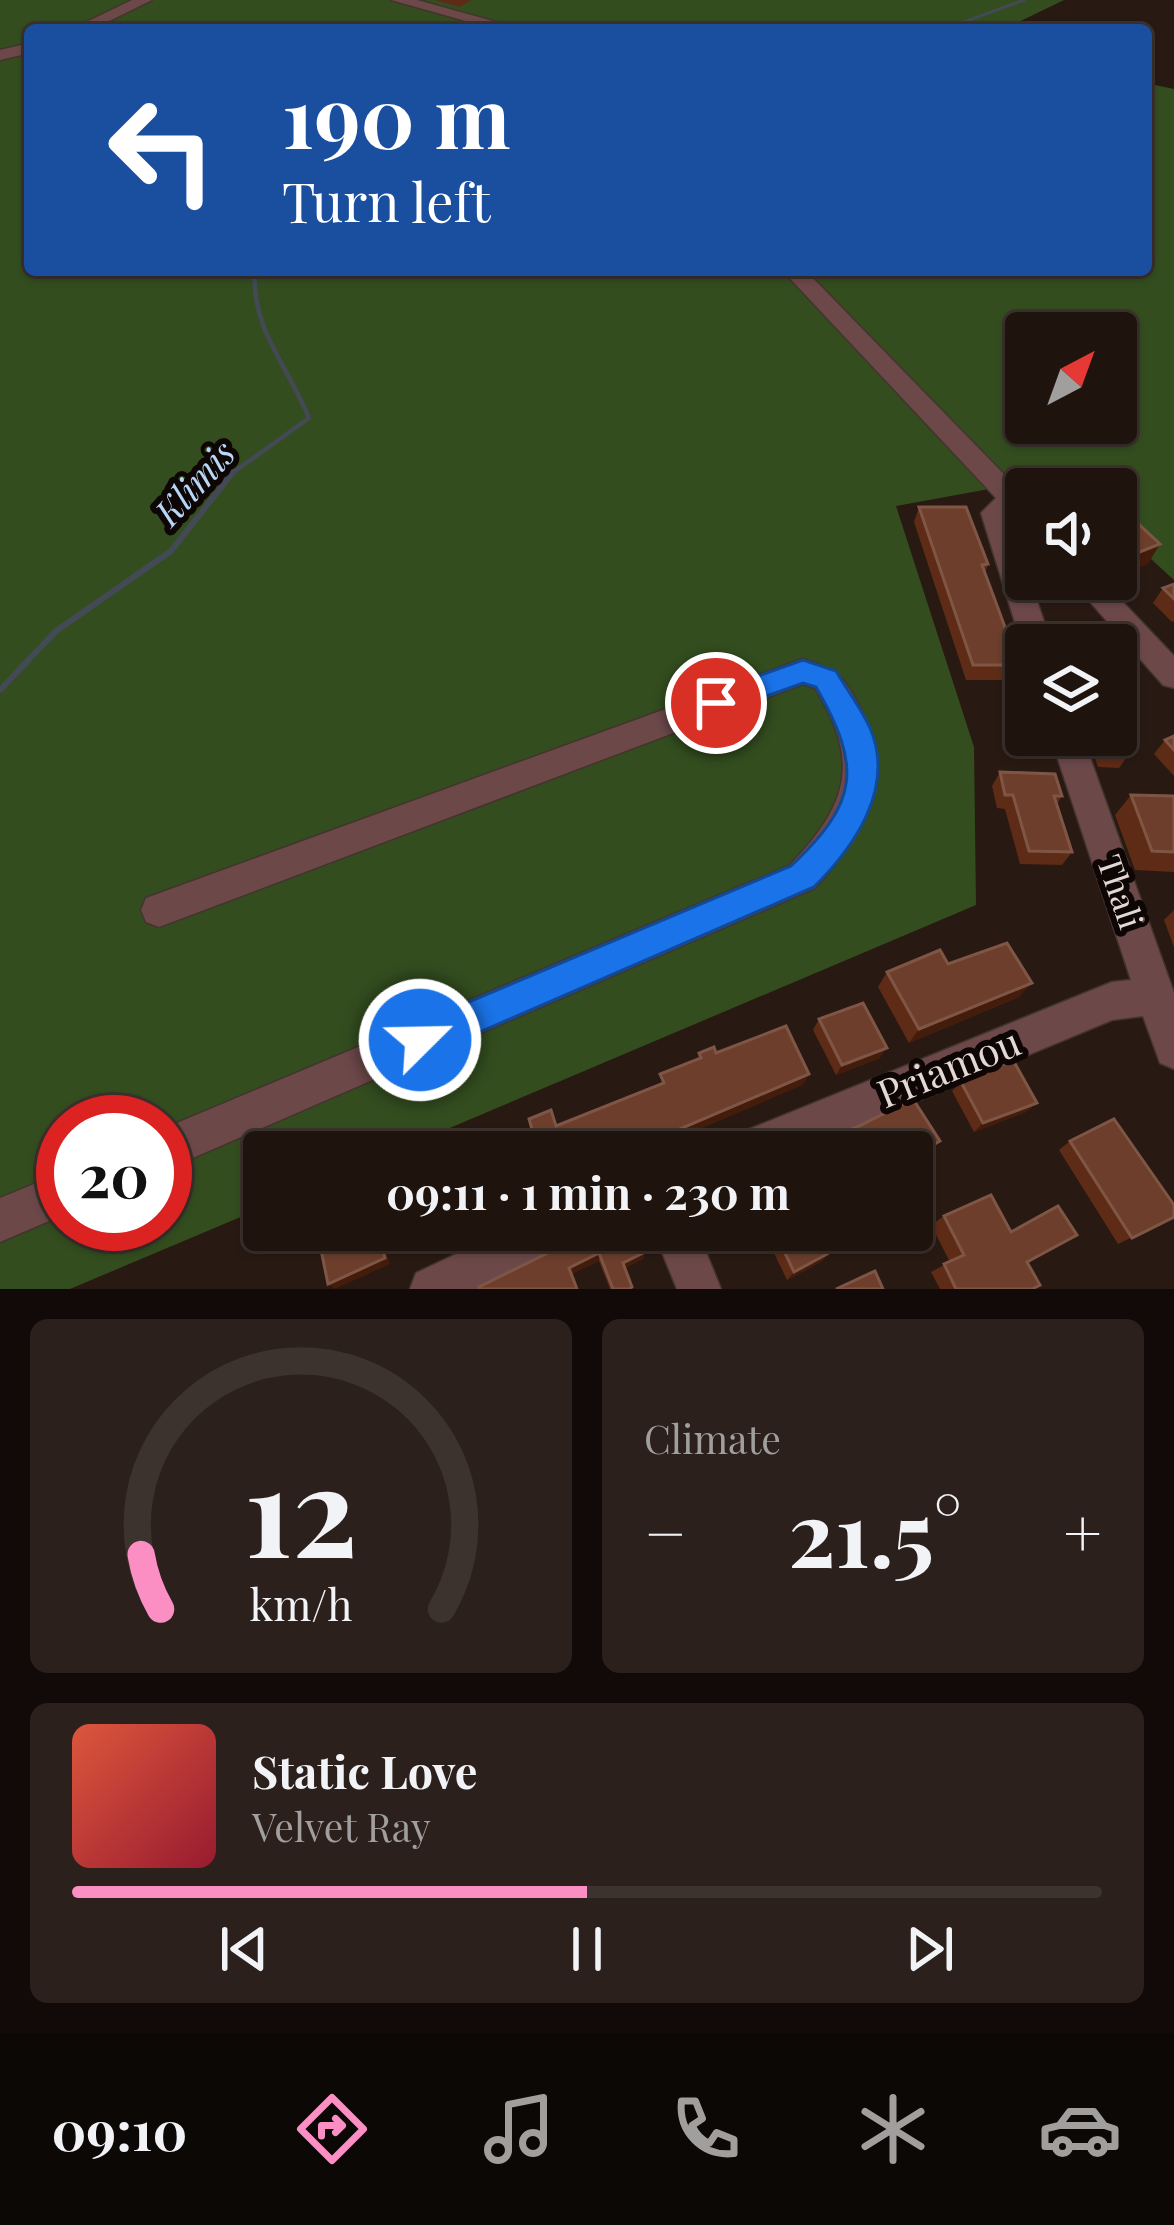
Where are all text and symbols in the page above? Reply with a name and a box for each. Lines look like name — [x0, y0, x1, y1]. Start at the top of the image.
text: 190 m — [282, 58, 510, 170]
icon: left — [84, 72, 240, 228]
text: Turn left — [282, 165, 491, 237]
north arrow — [1005, 312, 1137, 444]
map controls — [1005, 312, 1137, 756]
water label: Klimis — [141, 429, 245, 536]
button: sound — [1005, 468, 1137, 600]
button: layers — [1005, 624, 1137, 756]
pin — [665, 652, 767, 754]
icon: arrive — [683, 670, 749, 736]
street label: Thali — [1089, 849, 1155, 934]
position arrow — [357, 977, 483, 1103]
street label: Priamou — [869, 1014, 1027, 1118]
speed limit sign: 20 — [36, 1095, 192, 1251]
text: 09:11 · 1 min · 230 m — [386, 1161, 790, 1221]
text: Climate — [644, 1412, 781, 1464]
text: 12 — [244, 1423, 358, 1589]
text: 21.5° — [788, 1471, 962, 1591]
text: − — [644, 1487, 687, 1575]
text: + — [1063, 1487, 1102, 1575]
text: km/h — [250, 1575, 352, 1632]
text: Static Love — [252, 1740, 477, 1800]
text: Velvet Ray — [252, 1800, 431, 1852]
icon: previous — [211, 1916, 277, 1982]
icon: pause — [554, 1916, 620, 1982]
icon: next — [897, 1916, 963, 1982]
icon: directions — [290, 2087, 374, 2171]
icon: music — [477, 2087, 561, 2171]
icon: phone — [664, 2087, 748, 2171]
icon: climate — [851, 2087, 935, 2171]
icon: car — [1038, 2087, 1122, 2171]
text: 09:10 — [52, 2093, 187, 2165]

